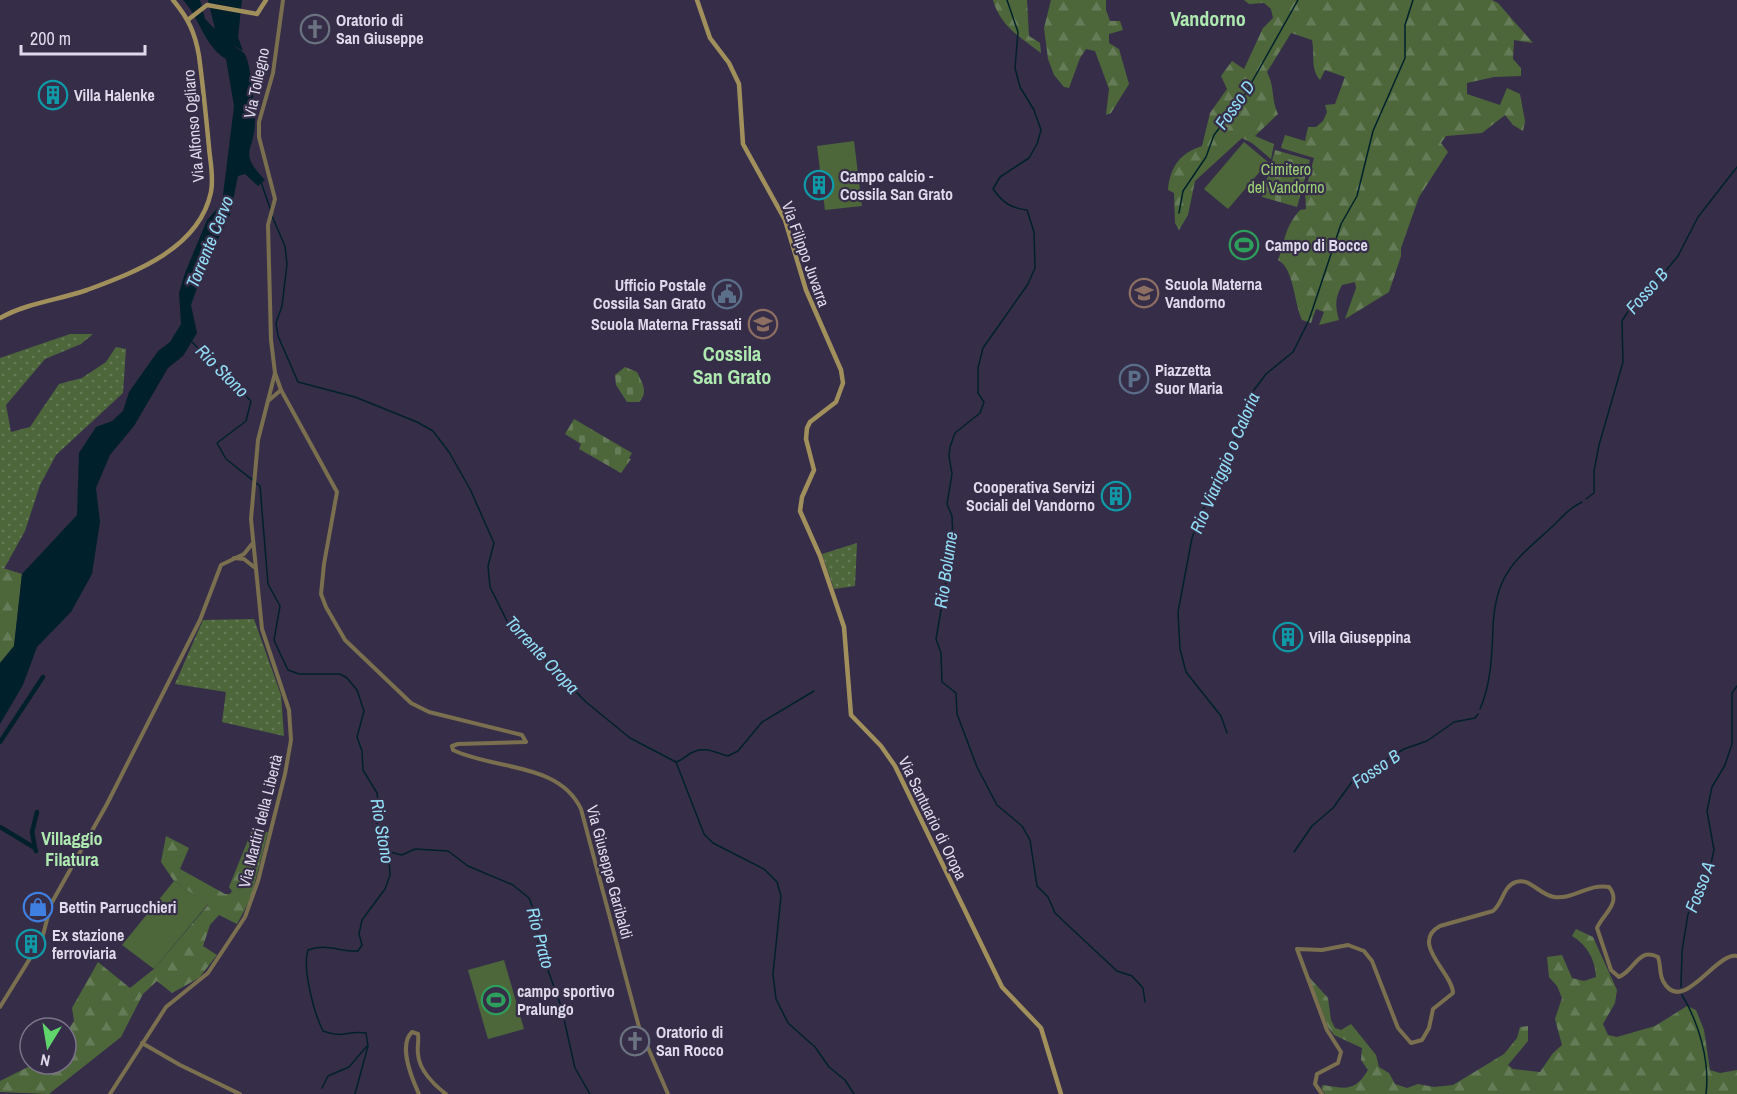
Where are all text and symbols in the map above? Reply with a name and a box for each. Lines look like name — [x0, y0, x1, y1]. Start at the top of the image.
district label: Vandorno — [1170, 5, 1246, 32]
place label: Oratorio di San Giuseppe — [336, 9, 424, 49]
church icon: Oratorio di San Giuseppe — [299, 13, 331, 45]
scale bar — [21, 18, 146, 56]
text: 200 m — [30, 26, 71, 51]
street label: Via Tollegno — [238, 46, 274, 120]
street label: Via Alfonso Ogliaro — [177, 69, 209, 183]
water label: Fosso D — [1209, 75, 1261, 134]
building icon: Villa Halenke — [37, 79, 69, 111]
place label: Villa Halenke — [74, 84, 155, 106]
park label: Cimitero del Vandorno — [1247, 158, 1325, 198]
place label: Campo calcio - Cossila San Grato — [840, 165, 953, 205]
building icon: Campo calcio - Cossila San Grato — [803, 169, 835, 201]
water label: Torrente Cervo — [180, 192, 239, 292]
street label: Via Filippo Juvarra — [777, 198, 835, 310]
sports icon: Campo di Bocce — [1228, 229, 1260, 261]
place label: Campo di Bocce — [1265, 234, 1368, 256]
water label: Fosso B — [1620, 262, 1674, 319]
place label: Scuola Materna Vandorno — [1165, 273, 1263, 313]
place label: Ufficio Postale Cossila San Grato — [593, 274, 706, 314]
school or university icon: Scuola Materna Vandorno — [1128, 277, 1160, 309]
public building icon: Ufficio Postale Cossila San Grato — [711, 278, 743, 310]
school or university icon: Scuola Materna Frassati — [747, 308, 779, 340]
place label: Scuola Materna Frassati — [591, 313, 742, 335]
water label: Rio Stono — [190, 339, 254, 403]
district label: Cossila San Grato — [693, 340, 771, 390]
place label: Piazzetta Suor Maria — [1155, 359, 1224, 399]
parking icon: Piazzetta Suor Maria — [1118, 363, 1150, 395]
water label: Rio Viariggio o Caloria — [1184, 389, 1265, 537]
place label: Cooperativa Servizi Sociali del Vandorno — [966, 476, 1095, 516]
building icon: Cooperativa Servizi Sociali del Vandorno — [1100, 480, 1132, 512]
water label: Rio Bolume — [928, 530, 963, 610]
water label: Torrente Oropa — [499, 610, 585, 699]
building icon: Villa Giuseppina — [1272, 621, 1304, 653]
place label: Villa Giuseppina — [1309, 626, 1412, 648]
water label: Fosso B — [1347, 743, 1405, 794]
street label: Via Martiri della Libertà — [233, 751, 287, 890]
street label: Via Santuario di Oropa — [894, 753, 973, 884]
water label: Rio Stono — [364, 796, 401, 865]
street label: Via Giuseppe Garibaldi — [582, 803, 638, 941]
district label: Villaggio Filatura — [41, 826, 103, 872]
water label: Fosso A — [1678, 858, 1721, 916]
shop icon: Bettin Parrucchieri — [22, 891, 54, 923]
place label: Bettin Parrucchieri — [59, 896, 176, 918]
water label: Rio Prato — [520, 905, 561, 971]
place label: Ex stazione ferroviaria — [52, 924, 124, 964]
building icon: Ex stazione ferroviaria — [15, 928, 47, 960]
place label: campo sportivo Pralungo — [517, 980, 615, 1020]
sports icon: campo sportivo Pralungo — [480, 984, 512, 1016]
north arrow — [18, 1016, 78, 1076]
place label: Oratorio di San Rocco — [656, 1021, 724, 1061]
church icon: Oratorio di San Rocco — [619, 1025, 651, 1057]
text: N — [38, 1049, 52, 1072]

